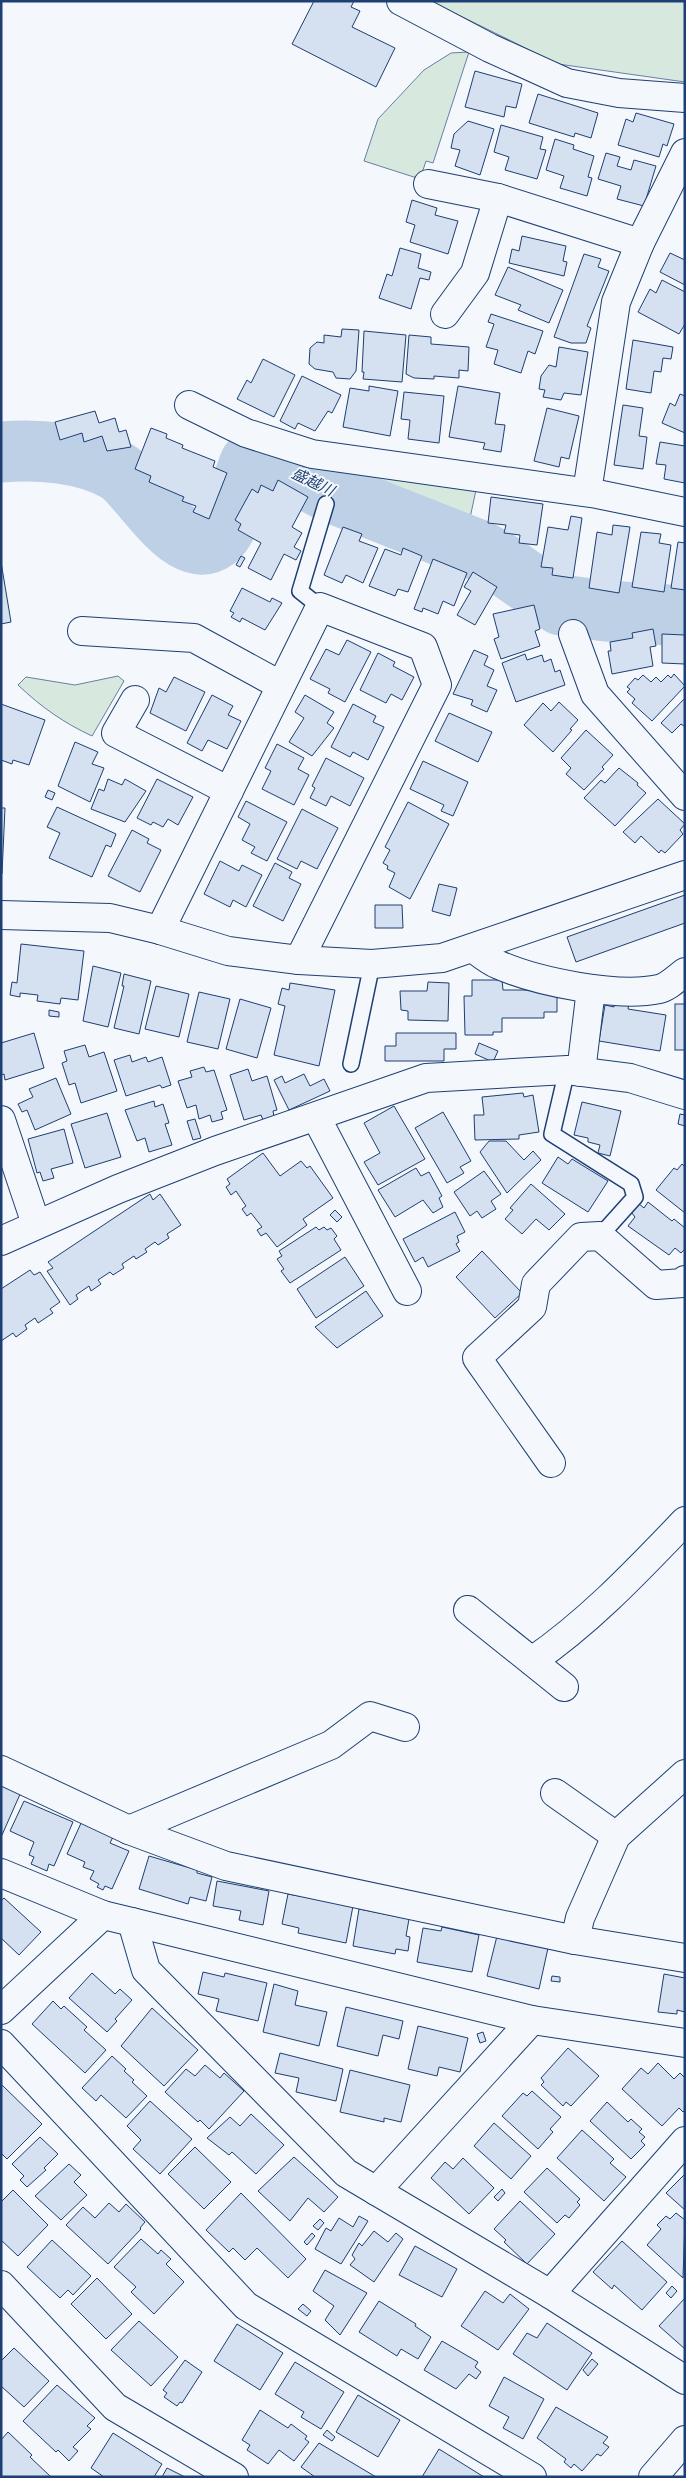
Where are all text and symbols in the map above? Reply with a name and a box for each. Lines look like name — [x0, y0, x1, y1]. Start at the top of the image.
water label: 盛越川 — [289, 464, 339, 501]

